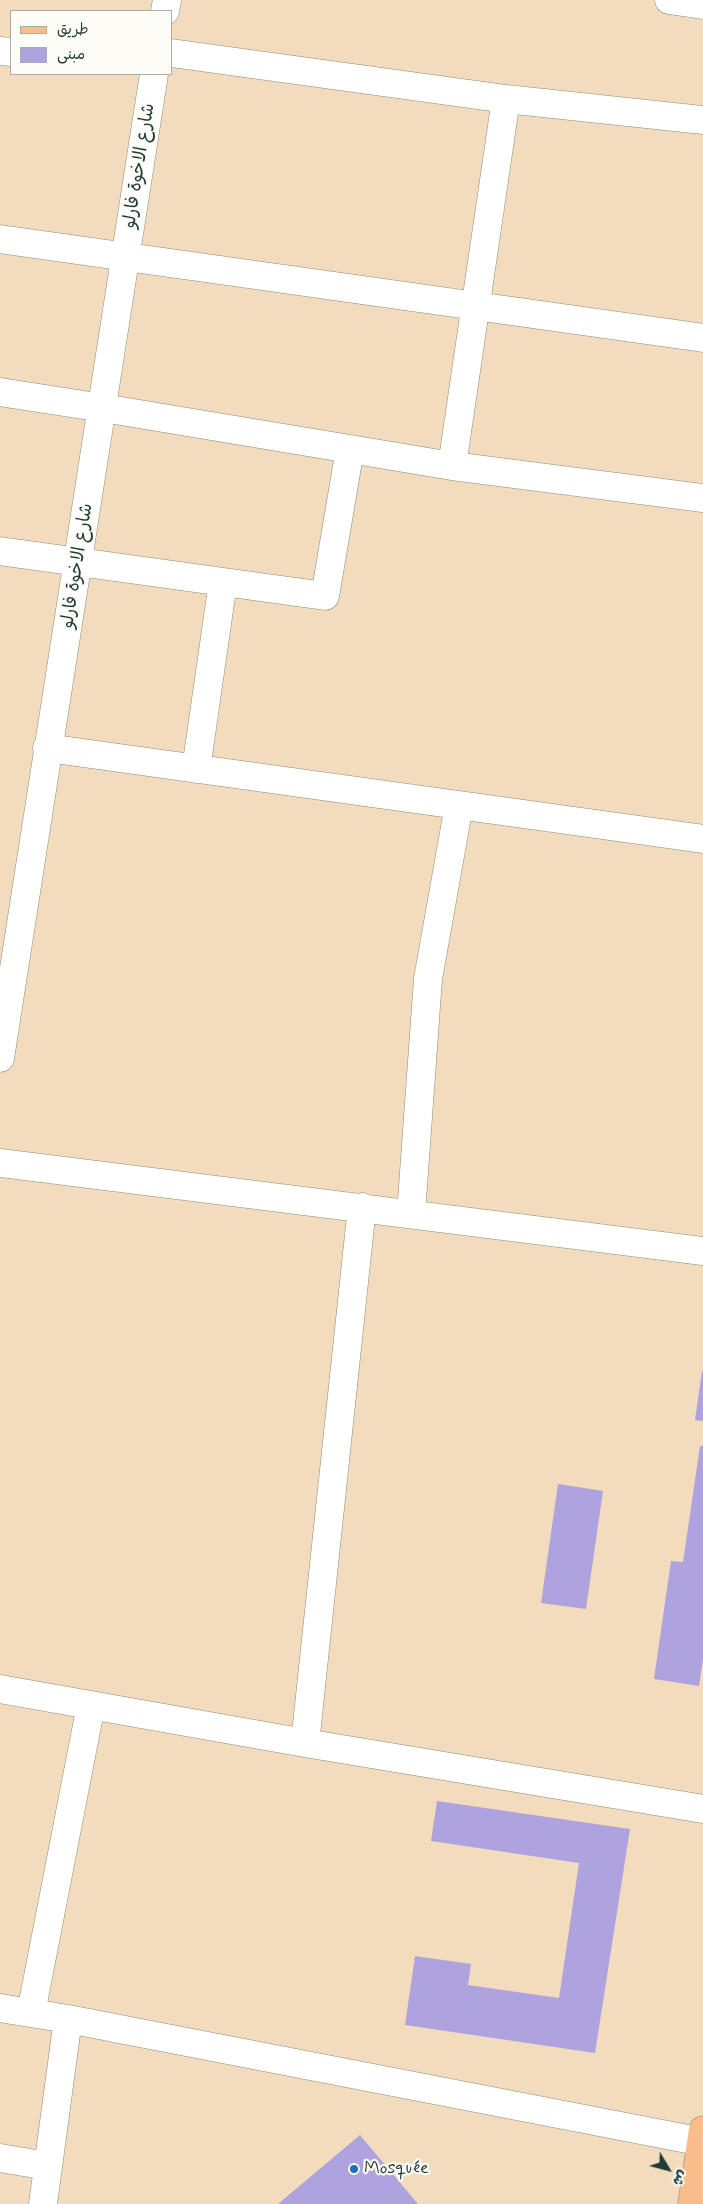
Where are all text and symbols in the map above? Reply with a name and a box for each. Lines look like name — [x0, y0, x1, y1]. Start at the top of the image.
legend — [10, 10, 172, 75]
text: طريق — [57, 20, 89, 40]
text: مبنى — [57, 45, 85, 65]
street label: شارع الاخوة فارلو — [119, 102, 161, 230]
street label: شارع الاخوة فارلو — [57, 502, 99, 630]
north arrow — [643, 2144, 693, 2194]
place label: Mosquée — [364, 2158, 429, 2180]
marker: Mosquée — [348, 2163, 360, 2175]
text: ش — [668, 2166, 692, 2190]

